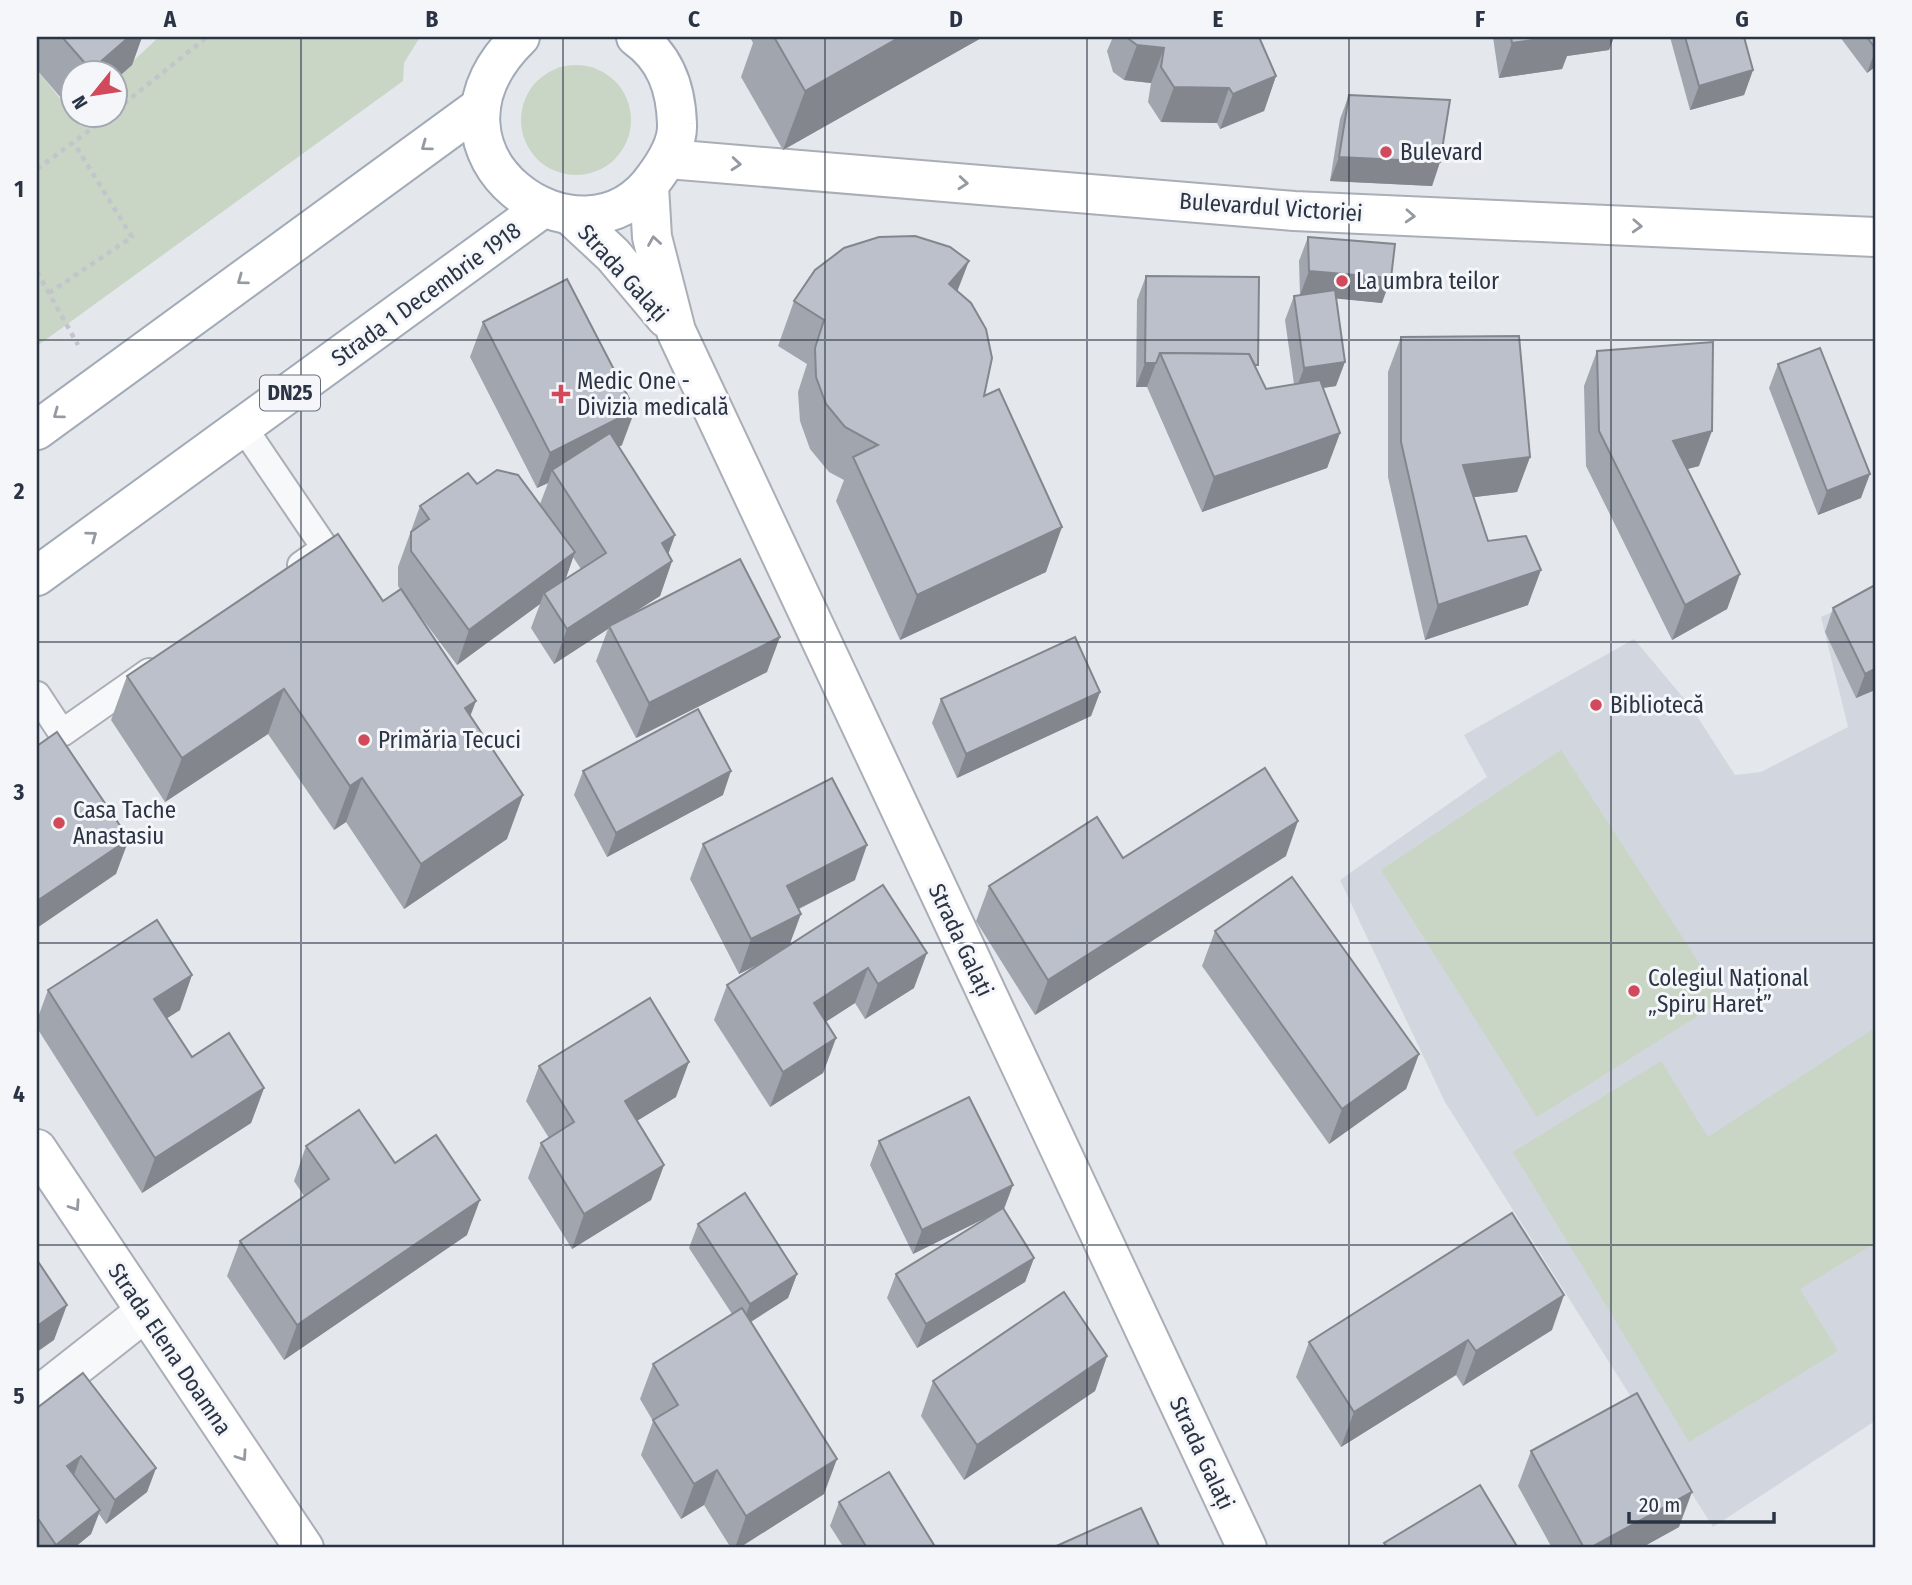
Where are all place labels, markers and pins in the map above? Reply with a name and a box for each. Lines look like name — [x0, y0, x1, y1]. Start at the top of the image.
place label: Bulevard — [1400, 138, 1483, 166]
marker: Bulevard — [1378, 144, 1394, 160]
place label: La umbra teilor — [1356, 267, 1499, 295]
marker: La umbra teilor — [1334, 273, 1350, 289]
place label: Medic One - Divizia medicală — [577, 367, 729, 421]
marker: Medic One - Divizia medicală — [551, 384, 571, 404]
place label: Bibliotecă — [1610, 691, 1704, 719]
marker: Bibliotecă — [1588, 697, 1604, 713]
place label: Primăria Tecuci — [378, 726, 521, 754]
marker: Primăria Tecuci — [356, 732, 372, 748]
place label: Casa Tache Anastasiu — [73, 796, 176, 850]
marker: Casa Tache Anastasiu — [51, 815, 67, 831]
place label: Colegiul Național „Spiru Haret” — [1648, 964, 1809, 1018]
marker: Colegiul Național „Spiru Haret” — [1626, 983, 1642, 999]

